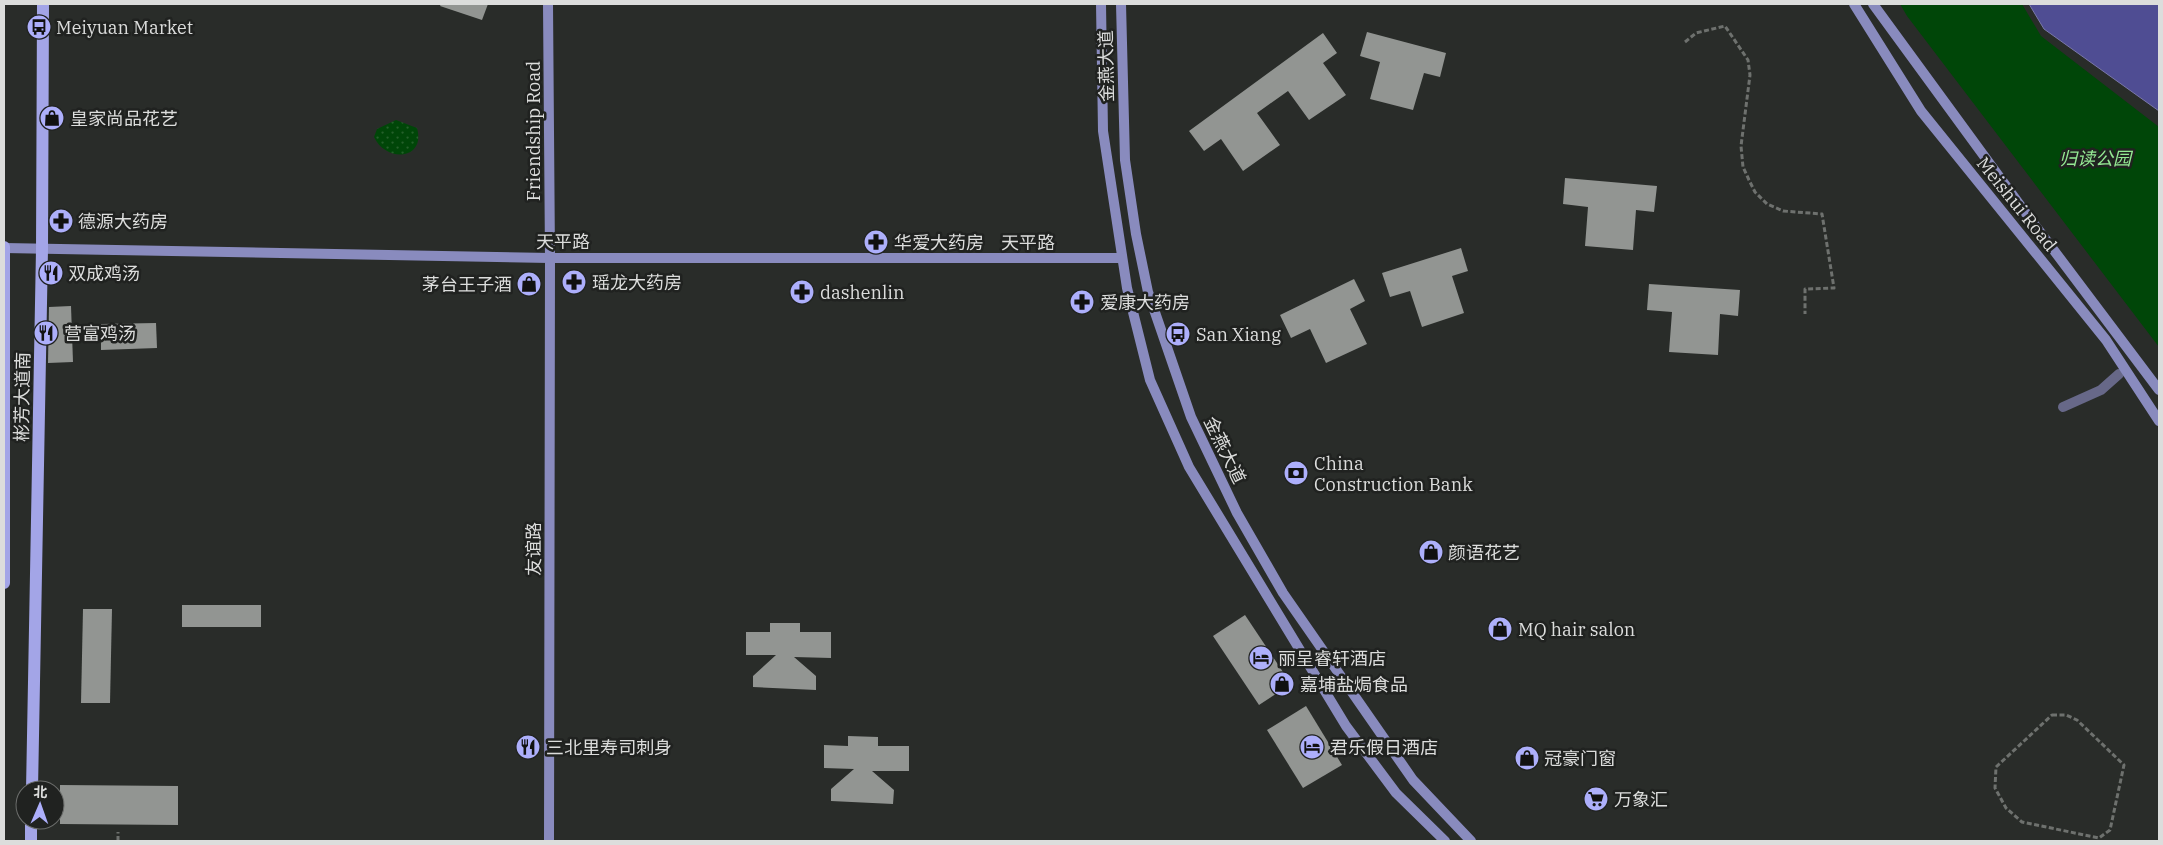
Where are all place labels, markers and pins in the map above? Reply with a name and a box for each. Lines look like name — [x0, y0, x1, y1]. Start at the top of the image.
bus stop icon: Meiyuan Market — [26, 14, 52, 40]
place label: Meiyuan Market — [56, 16, 193, 39]
shop icon: 皇家尚品花艺 — [39, 105, 65, 131]
place label: 皇家尚品花艺 — [70, 107, 178, 130]
pharmacy icon: 德源大药房 — [48, 208, 74, 234]
place label: 德源大药房 — [78, 210, 168, 233]
pharmacy icon: 华爱大药房 — [863, 229, 889, 255]
place label: 华爱大药房 — [894, 231, 984, 254]
restaurant icon: 双成鸡汤 — [38, 260, 64, 286]
place label: 双成鸡汤 — [68, 262, 140, 285]
pharmacy icon: 瑶龙大药房 — [561, 269, 587, 295]
shop icon: 茅台王子酒 — [516, 271, 542, 297]
place label: 瑶龙大药房 — [592, 271, 682, 294]
place label: 茅台王子酒 — [422, 273, 512, 296]
pharmacy icon: dashenlin — [789, 279, 815, 305]
place label: dashenlin — [820, 281, 905, 304]
pharmacy icon: 爱康大药房 — [1069, 289, 1095, 315]
place label: 爱康大药房 — [1100, 291, 1190, 314]
restaurant icon: 营富鸡汤 — [33, 320, 59, 346]
bus stop icon: San Xiang — [1165, 321, 1191, 347]
place label: 营富鸡汤 — [64, 322, 136, 345]
place label: San Xiang — [1196, 323, 1281, 346]
place label: China Construction Bank — [1314, 452, 1473, 496]
bank icon: China Construction Bank — [1283, 460, 1309, 486]
shop icon: 颜语花艺 — [1418, 539, 1444, 565]
place label: 颜语花艺 — [1448, 541, 1520, 564]
shop icon: MQ hair salon — [1487, 616, 1513, 642]
place label: MQ hair salon — [1518, 618, 1635, 641]
hotel icon: 丽呈睿轩酒店 — [1248, 645, 1274, 671]
place label: 丽呈睿轩酒店 — [1278, 647, 1386, 670]
shop icon: 嘉埔盐焗食品 — [1269, 671, 1295, 697]
place label: 嘉埔盐焗食品 — [1300, 673, 1408, 696]
restaurant icon: 三北里寿司刺身 — [515, 734, 541, 760]
hotel icon: 君乐假日酒店 — [1299, 734, 1325, 760]
place label: 三北里寿司刺身 — [546, 736, 672, 759]
place label: 君乐假日酒店 — [1330, 736, 1438, 759]
shop icon: 冠豪门窗 — [1514, 745, 1540, 771]
place label: 冠豪门窗 — [1544, 747, 1616, 770]
supermarket icon: 万象汇 — [1583, 786, 1609, 812]
place label: 万象汇 — [1614, 788, 1668, 811]

